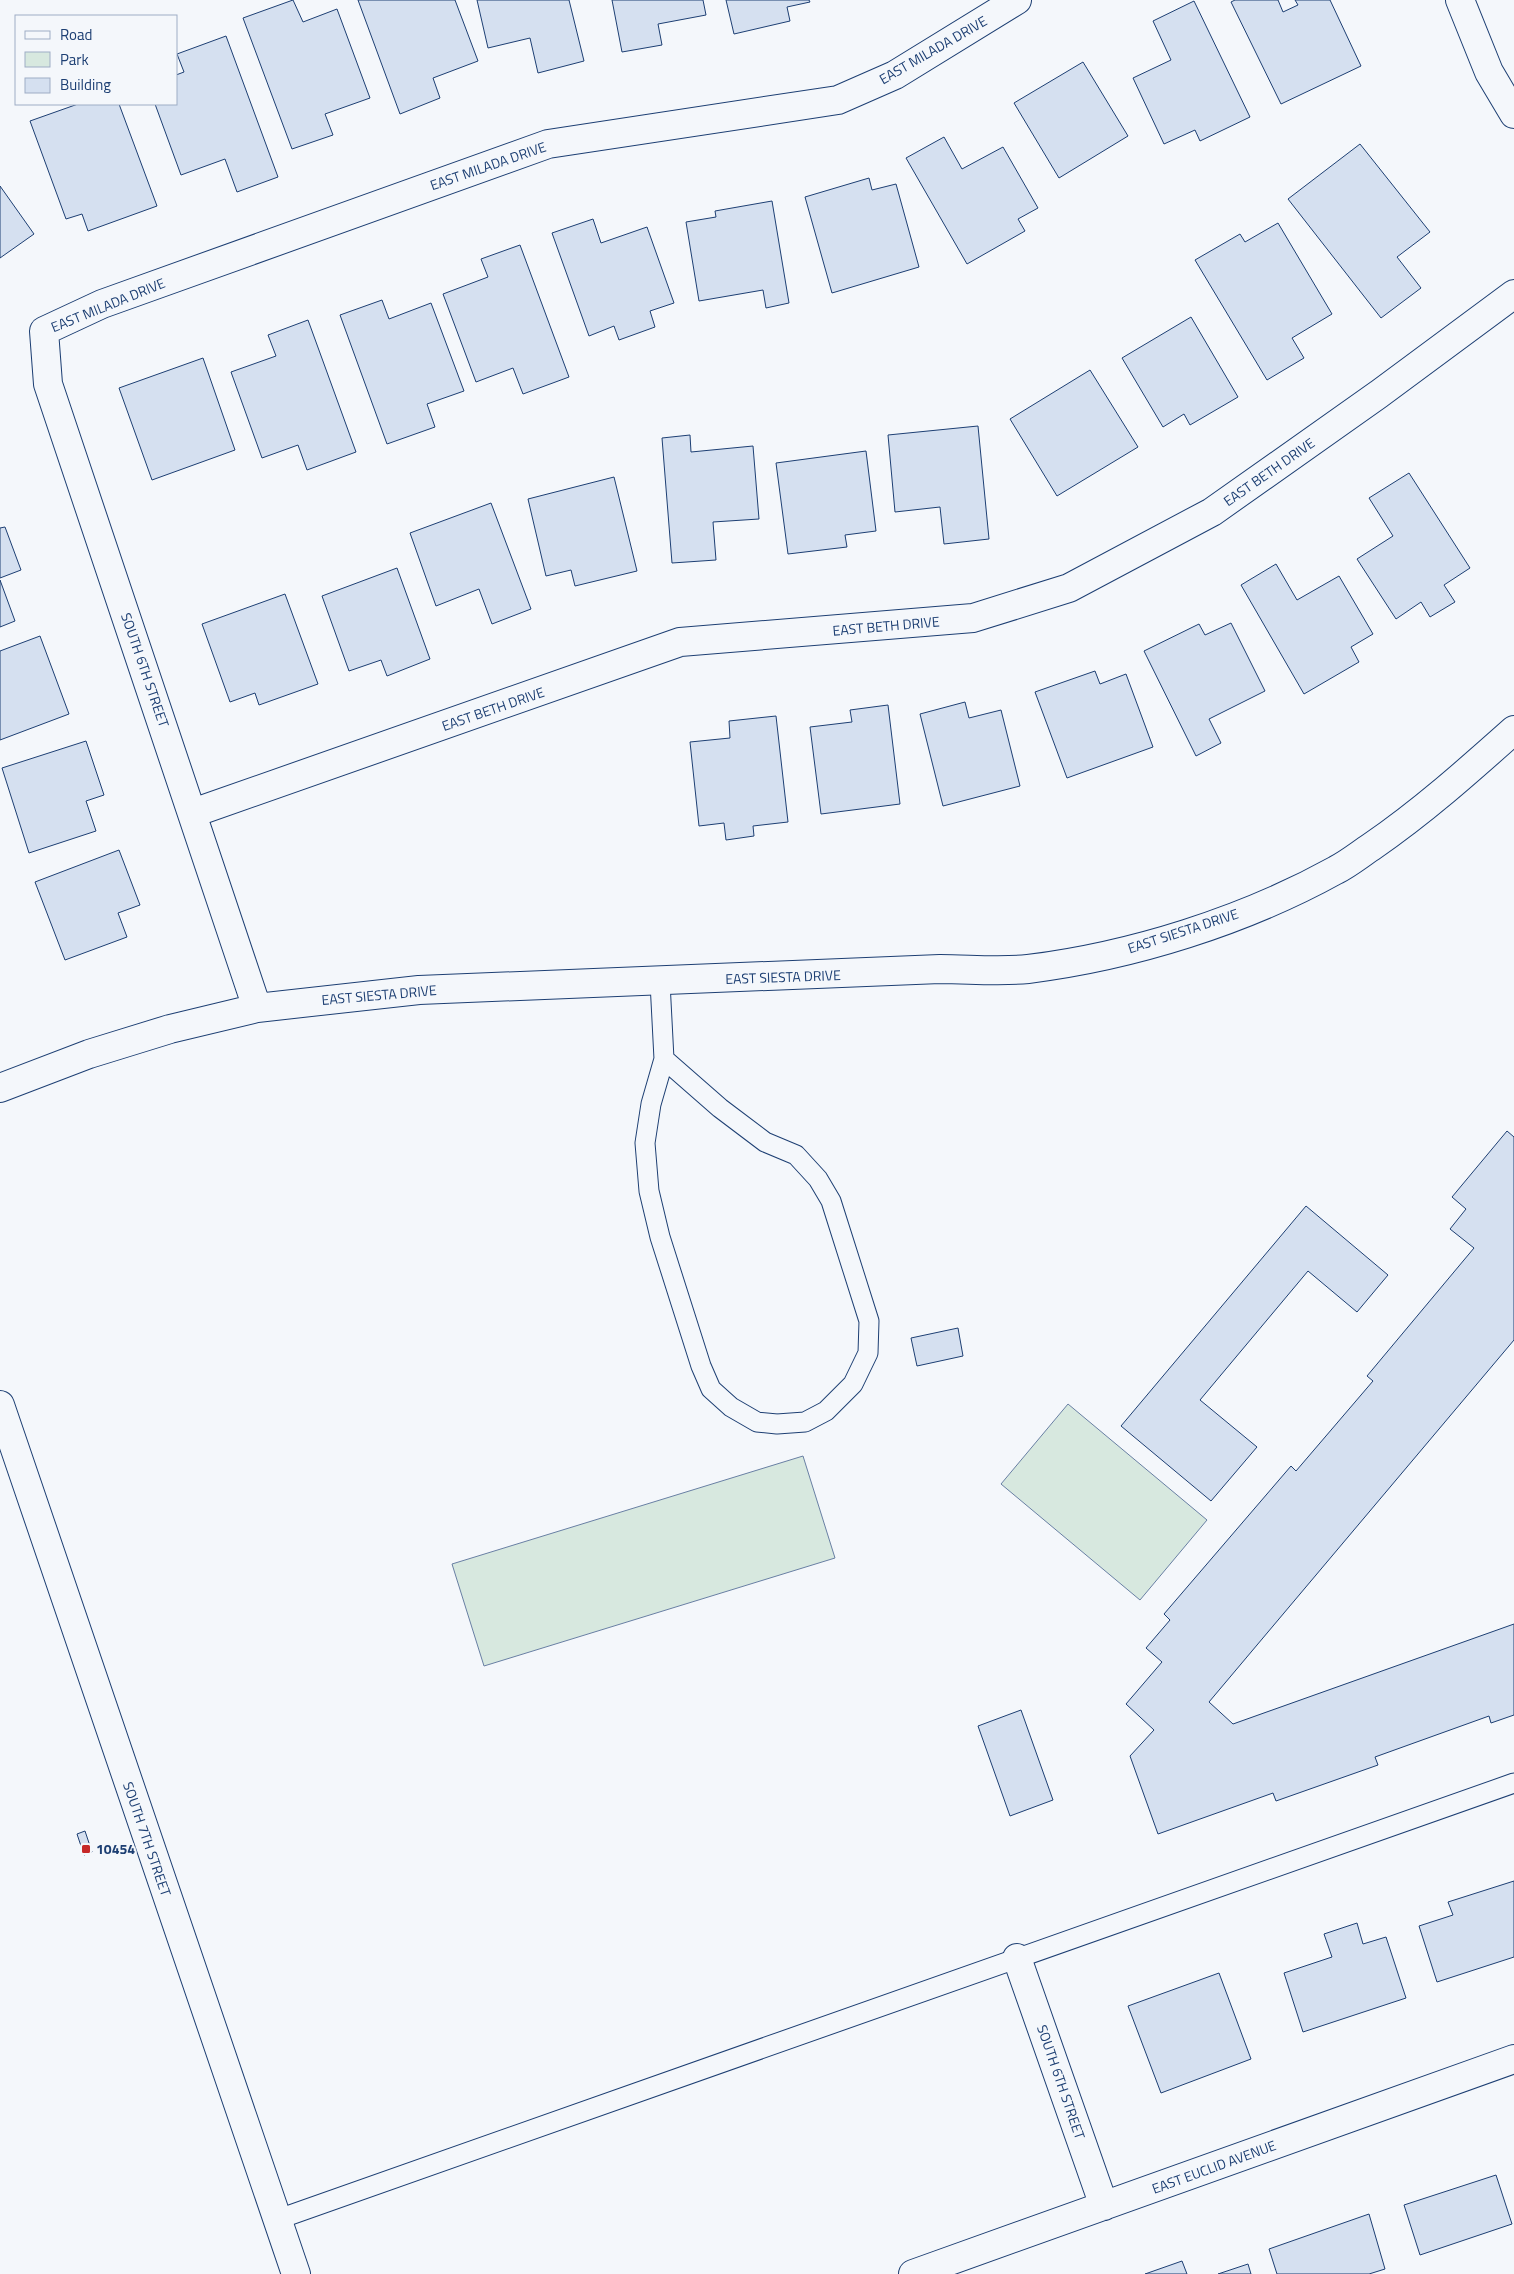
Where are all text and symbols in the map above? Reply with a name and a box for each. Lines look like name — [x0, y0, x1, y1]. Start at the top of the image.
street label: EAST MILADA DRIVE — [875, 10, 991, 89]
legend — [15, 15, 178, 105]
text: Road — [60, 23, 92, 46]
text: Park — [60, 48, 89, 71]
text: Building — [60, 73, 111, 96]
street label: EAST MILADA DRIVE — [427, 136, 549, 195]
street label: EAST MILADA DRIVE — [48, 272, 168, 337]
street label: EAST BETH DRIVE — [1219, 432, 1319, 511]
street label: SOUTH 6TH STREET — [116, 610, 175, 731]
street label: EAST BETH DRIVE — [832, 610, 941, 641]
street label: EAST BETH DRIVE — [439, 681, 547, 736]
street label: EAST SIESTA DRIVE — [1125, 903, 1241, 958]
street label: EAST SIESTA DRIVE — [725, 964, 841, 989]
street label: EAST SIESTA DRIVE — [321, 979, 438, 1010]
street label: SOUTH 7TH STREET — [118, 1779, 177, 1900]
place label: 10454 — [96, 1838, 135, 1859]
marker: 10454 — [80, 1843, 92, 1855]
street label: SOUTH 6TH STREET — [1032, 2022, 1091, 2143]
street label: EAST EUCLID AVENUE — [1149, 2134, 1279, 2199]

